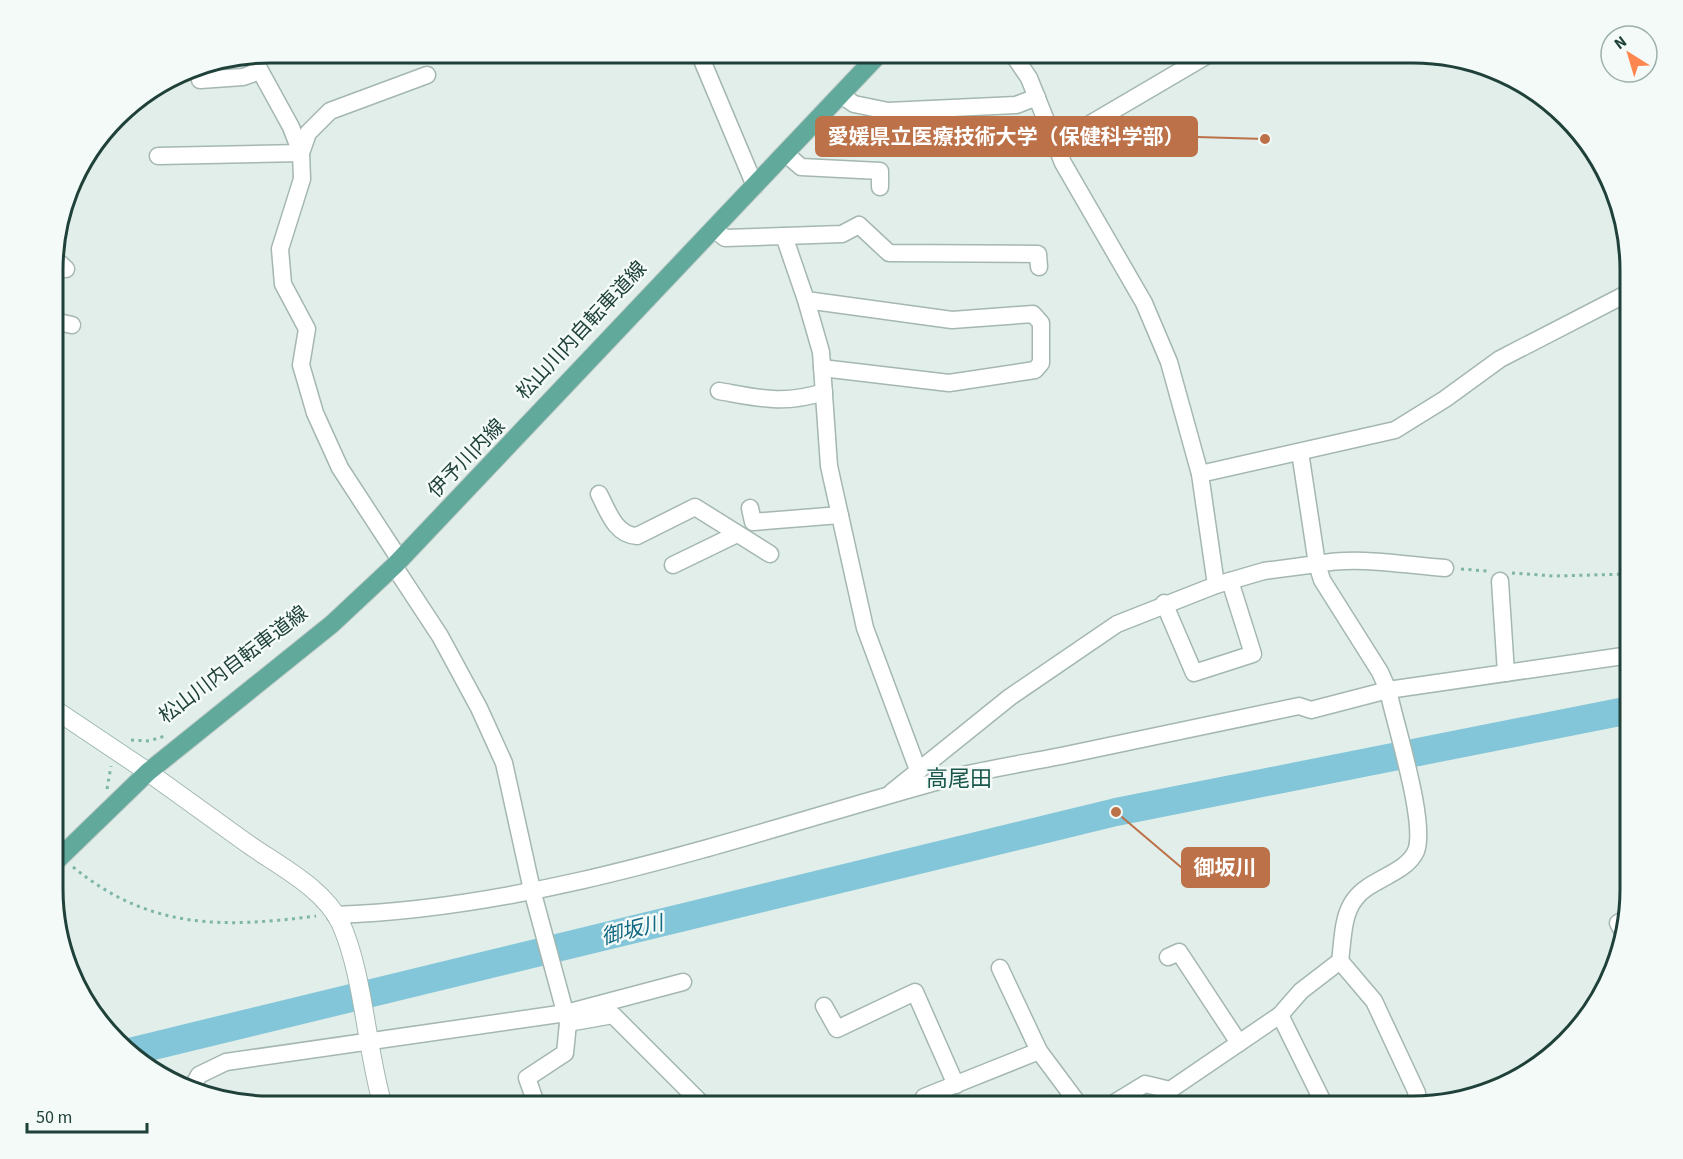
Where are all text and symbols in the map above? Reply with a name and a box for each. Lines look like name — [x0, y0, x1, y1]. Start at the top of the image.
north arrow — [1599, 24, 1659, 84]
text: N — [1610, 31, 1631, 55]
callout: 愛媛県立医療技術大学（保健科学部） — [816, 117, 1197, 156]
text: 愛媛県立医療技術大学（保健科学部） — [828, 122, 1185, 152]
street label: 松山川内自転車道線 — [510, 255, 653, 406]
street label: 伊予川内線 — [422, 413, 512, 504]
street label: 松山川内自転車道線 — [153, 599, 314, 730]
district label: 高尾田 — [926, 763, 992, 795]
callout: 御坂川 — [1182, 848, 1269, 887]
text: 御坂川 — [1194, 853, 1257, 883]
water label: 御坂川 — [598, 907, 668, 952]
scale bar — [27, 1096, 147, 1134]
text: 50 m — [36, 1105, 72, 1130]

